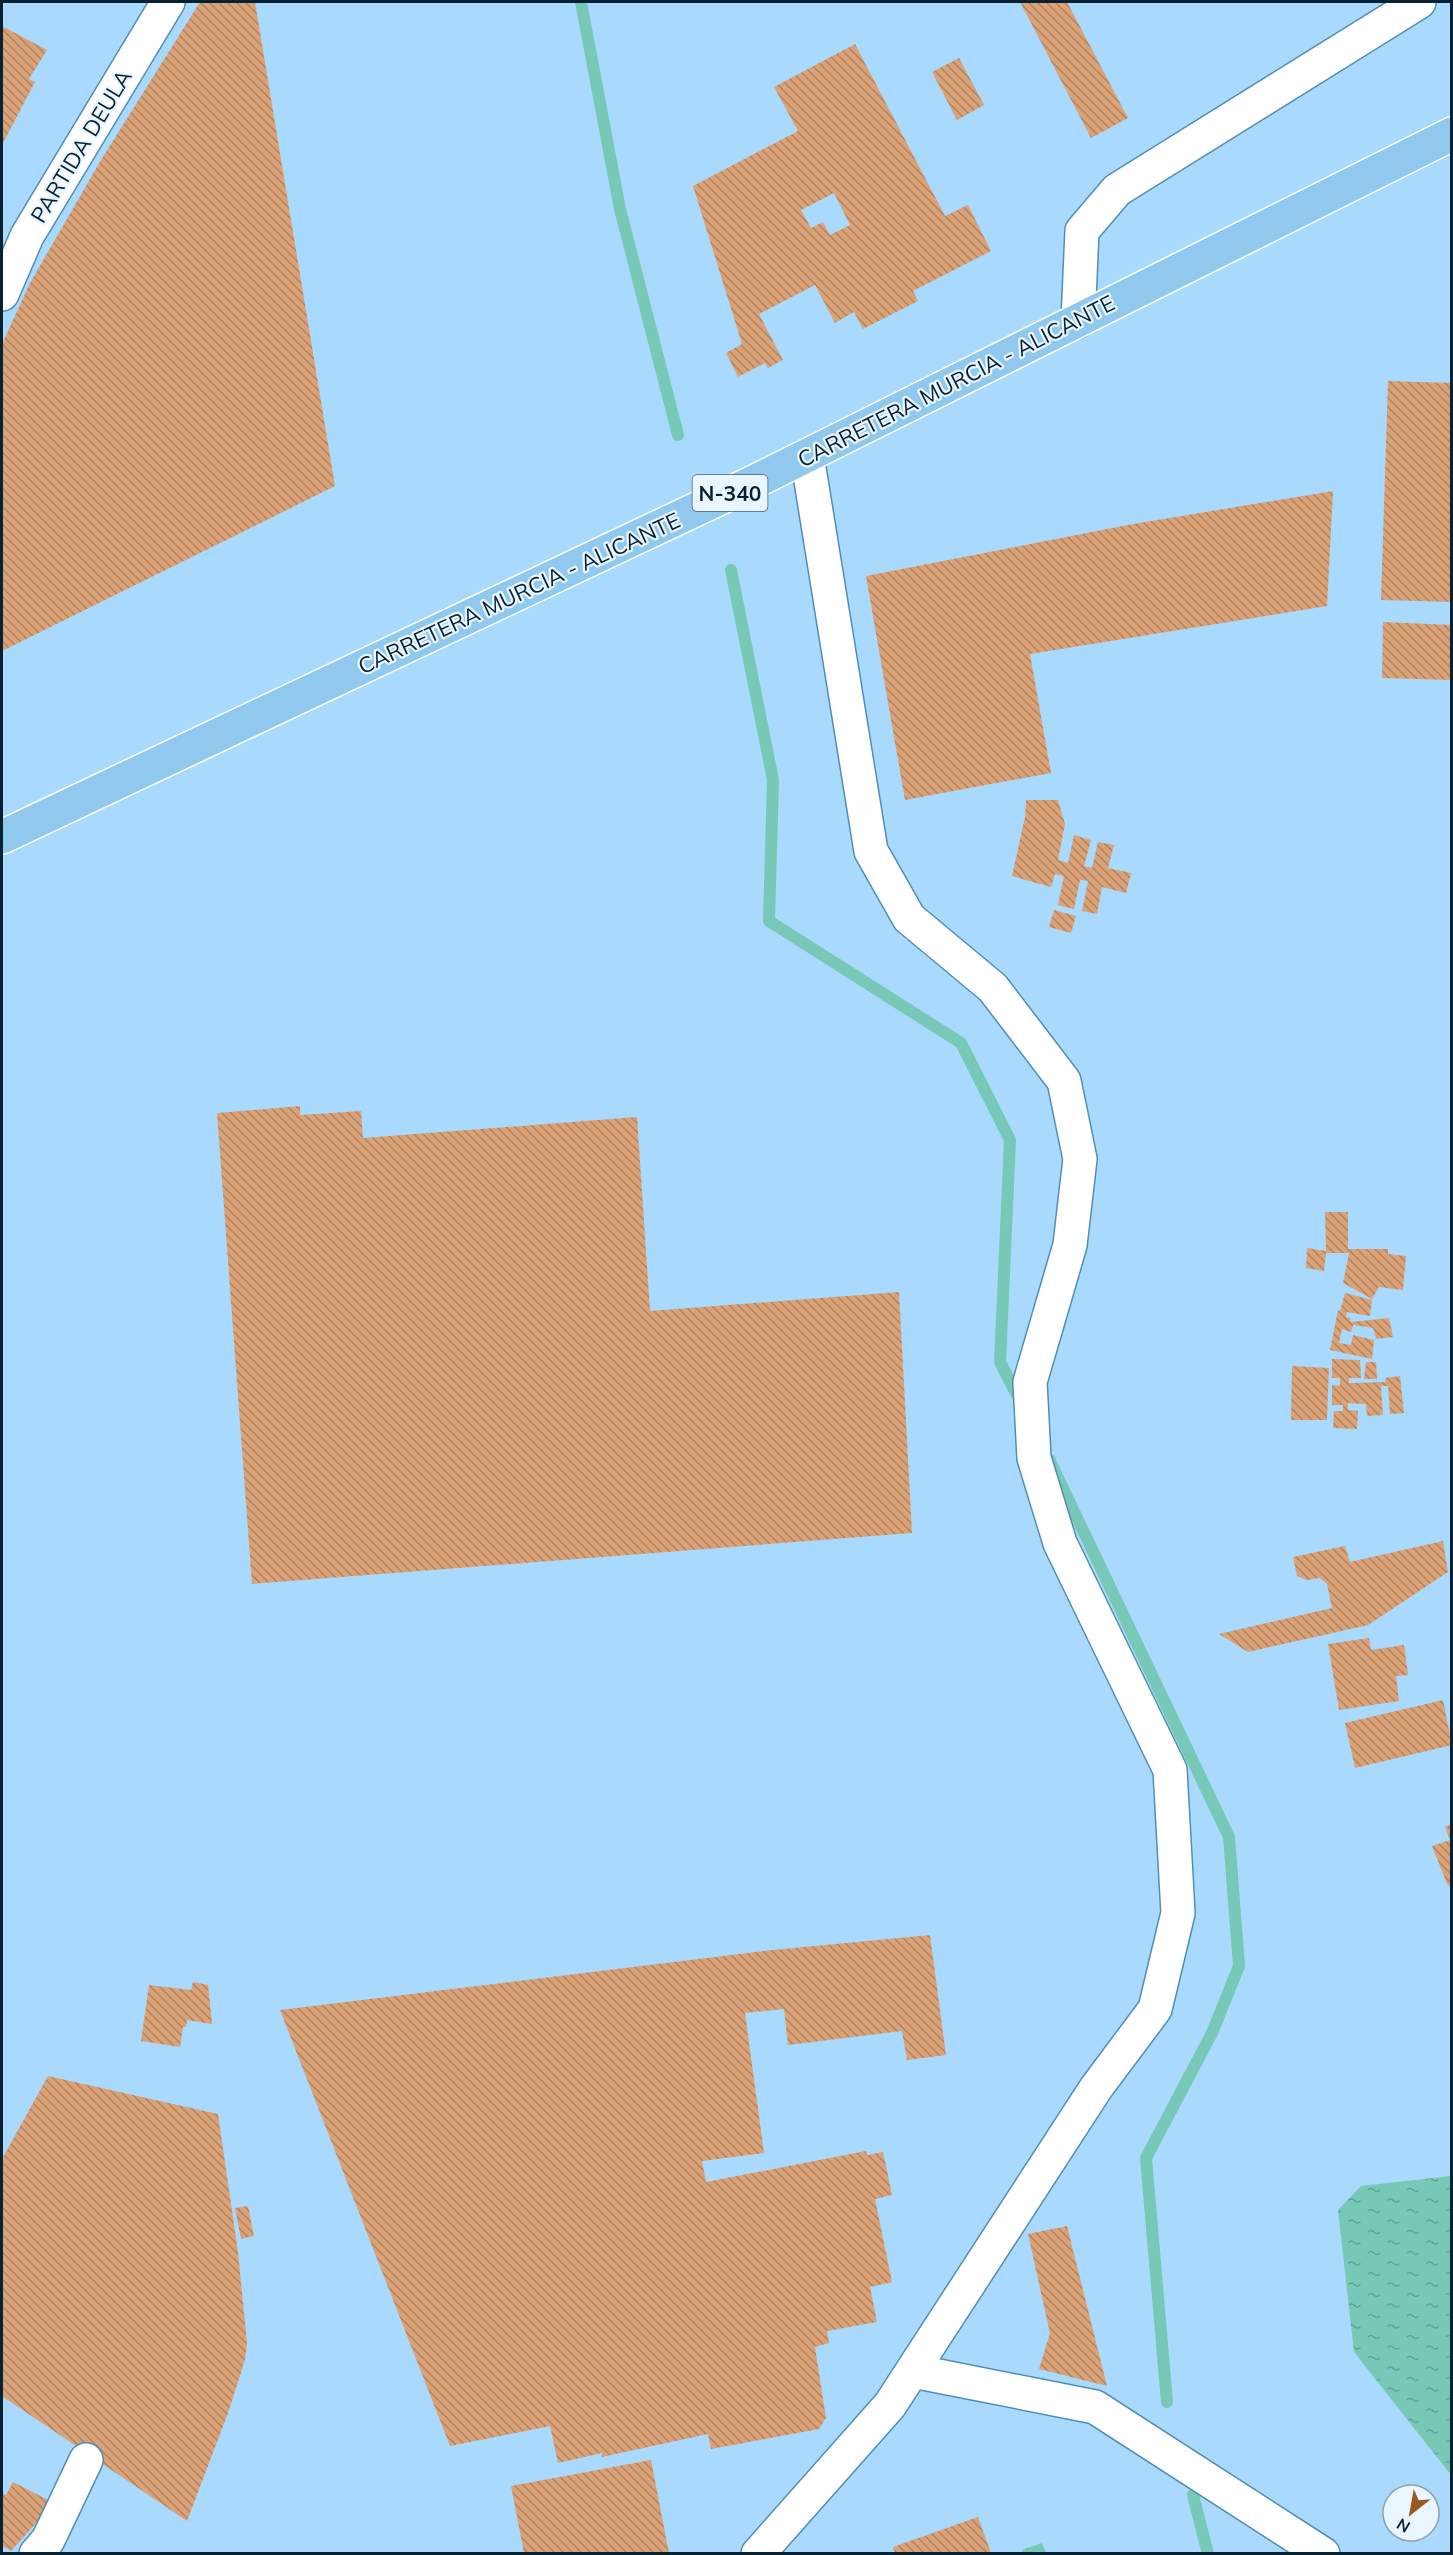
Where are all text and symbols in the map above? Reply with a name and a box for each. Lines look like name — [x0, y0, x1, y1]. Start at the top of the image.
street label: PARTIDA DEULA — [24, 64, 138, 228]
street label: CARRETERA MURCIA - ALICANTE — [793, 289, 1119, 473]
road number: N-340 — [692, 475, 768, 511]
street label: CARRETERA MURCIA - ALICANTE — [353, 506, 685, 680]
north arrow — [1381, 2483, 1441, 2543]
text: N — [1393, 2514, 1414, 2538]

